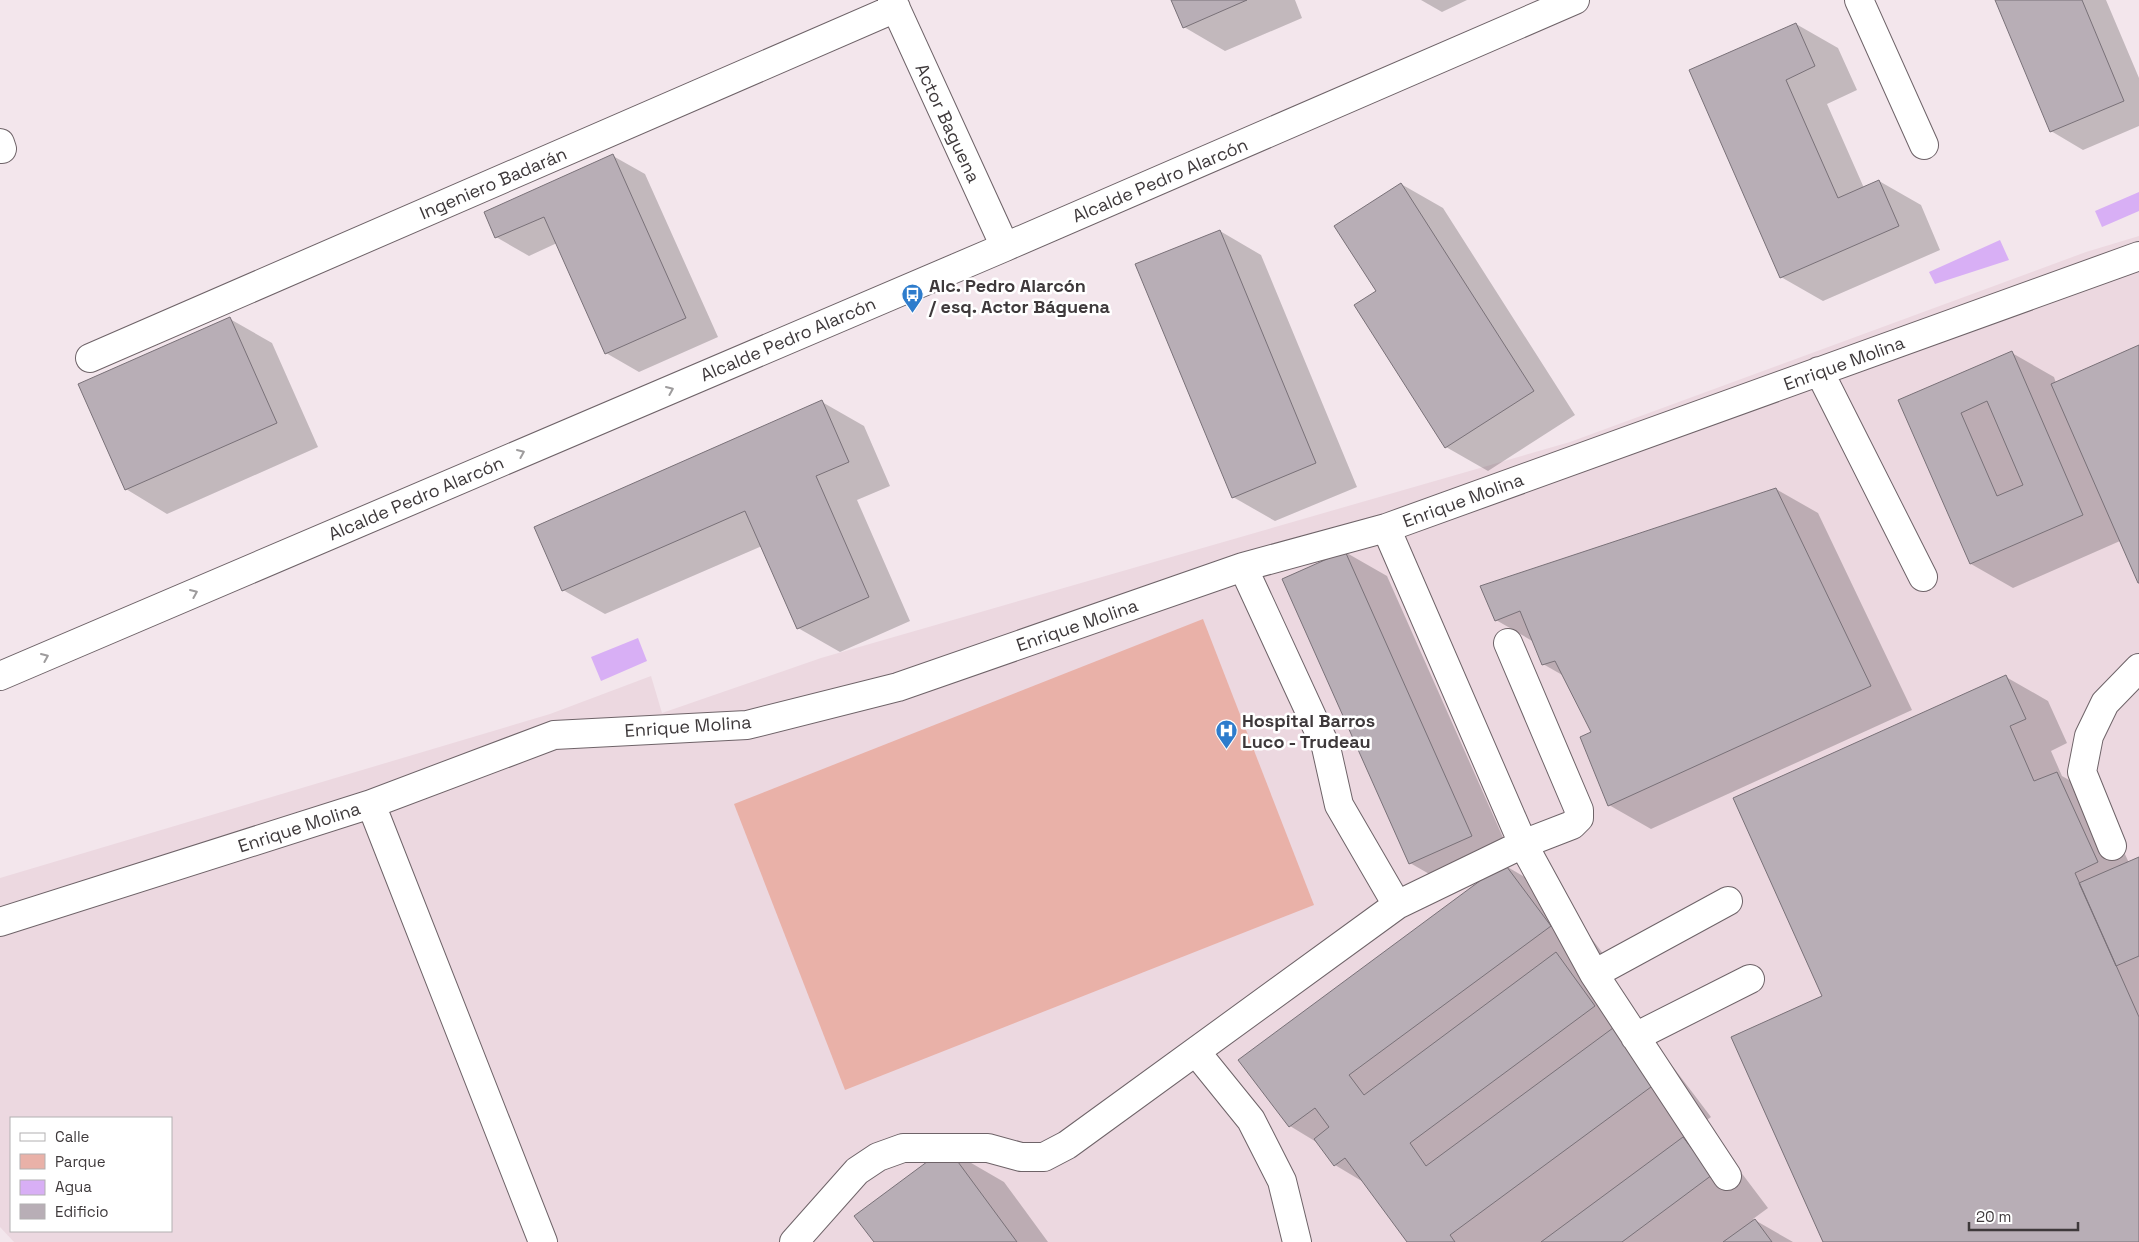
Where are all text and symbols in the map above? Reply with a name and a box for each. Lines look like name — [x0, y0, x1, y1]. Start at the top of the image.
street label: Actor Baguena — [910, 60, 986, 186]
street label: Alcalde Pedro Alarcón — [1069, 133, 1251, 227]
street label: Ingeniero Badarán — [416, 142, 570, 224]
place label: Alc. Pedro Alarcón / esq. Actor Báguena — [928, 274, 1111, 318]
bus stop icon: Alc. Pedro Alarcón / esq. Actor Báguena — [901, 283, 925, 314]
street label: Alcalde Pedro Alarcón — [697, 292, 879, 386]
street label: Enrique Molina — [1780, 330, 1908, 396]
one-way arrow — [665, 385, 674, 396]
one-way arrow — [516, 449, 525, 460]
street label: Alcalde Pedro Alarcón — [325, 451, 507, 545]
street label: Enrique Molina — [1399, 467, 1527, 533]
one-way arrow — [189, 588, 198, 599]
street label: Enrique Molina — [1013, 593, 1141, 657]
one-way arrow — [40, 652, 49, 663]
place label: Hospital Barros Luco - Trudeau — [1242, 709, 1375, 753]
street label: Enrique Molina — [624, 710, 752, 742]
hospital icon: Hospital Barros Luco - Trudeau — [1214, 718, 1238, 749]
street label: Enrique Molina — [235, 796, 363, 858]
legend — [10, 1117, 172, 1232]
text: Calle — [55, 1127, 90, 1146]
text: Parque — [55, 1152, 106, 1171]
text: Agua — [55, 1177, 92, 1196]
scale bar — [1969, 1200, 2078, 1232]
text: Edificio — [55, 1202, 109, 1221]
text: 20 m — [1976, 1207, 2011, 1226]

